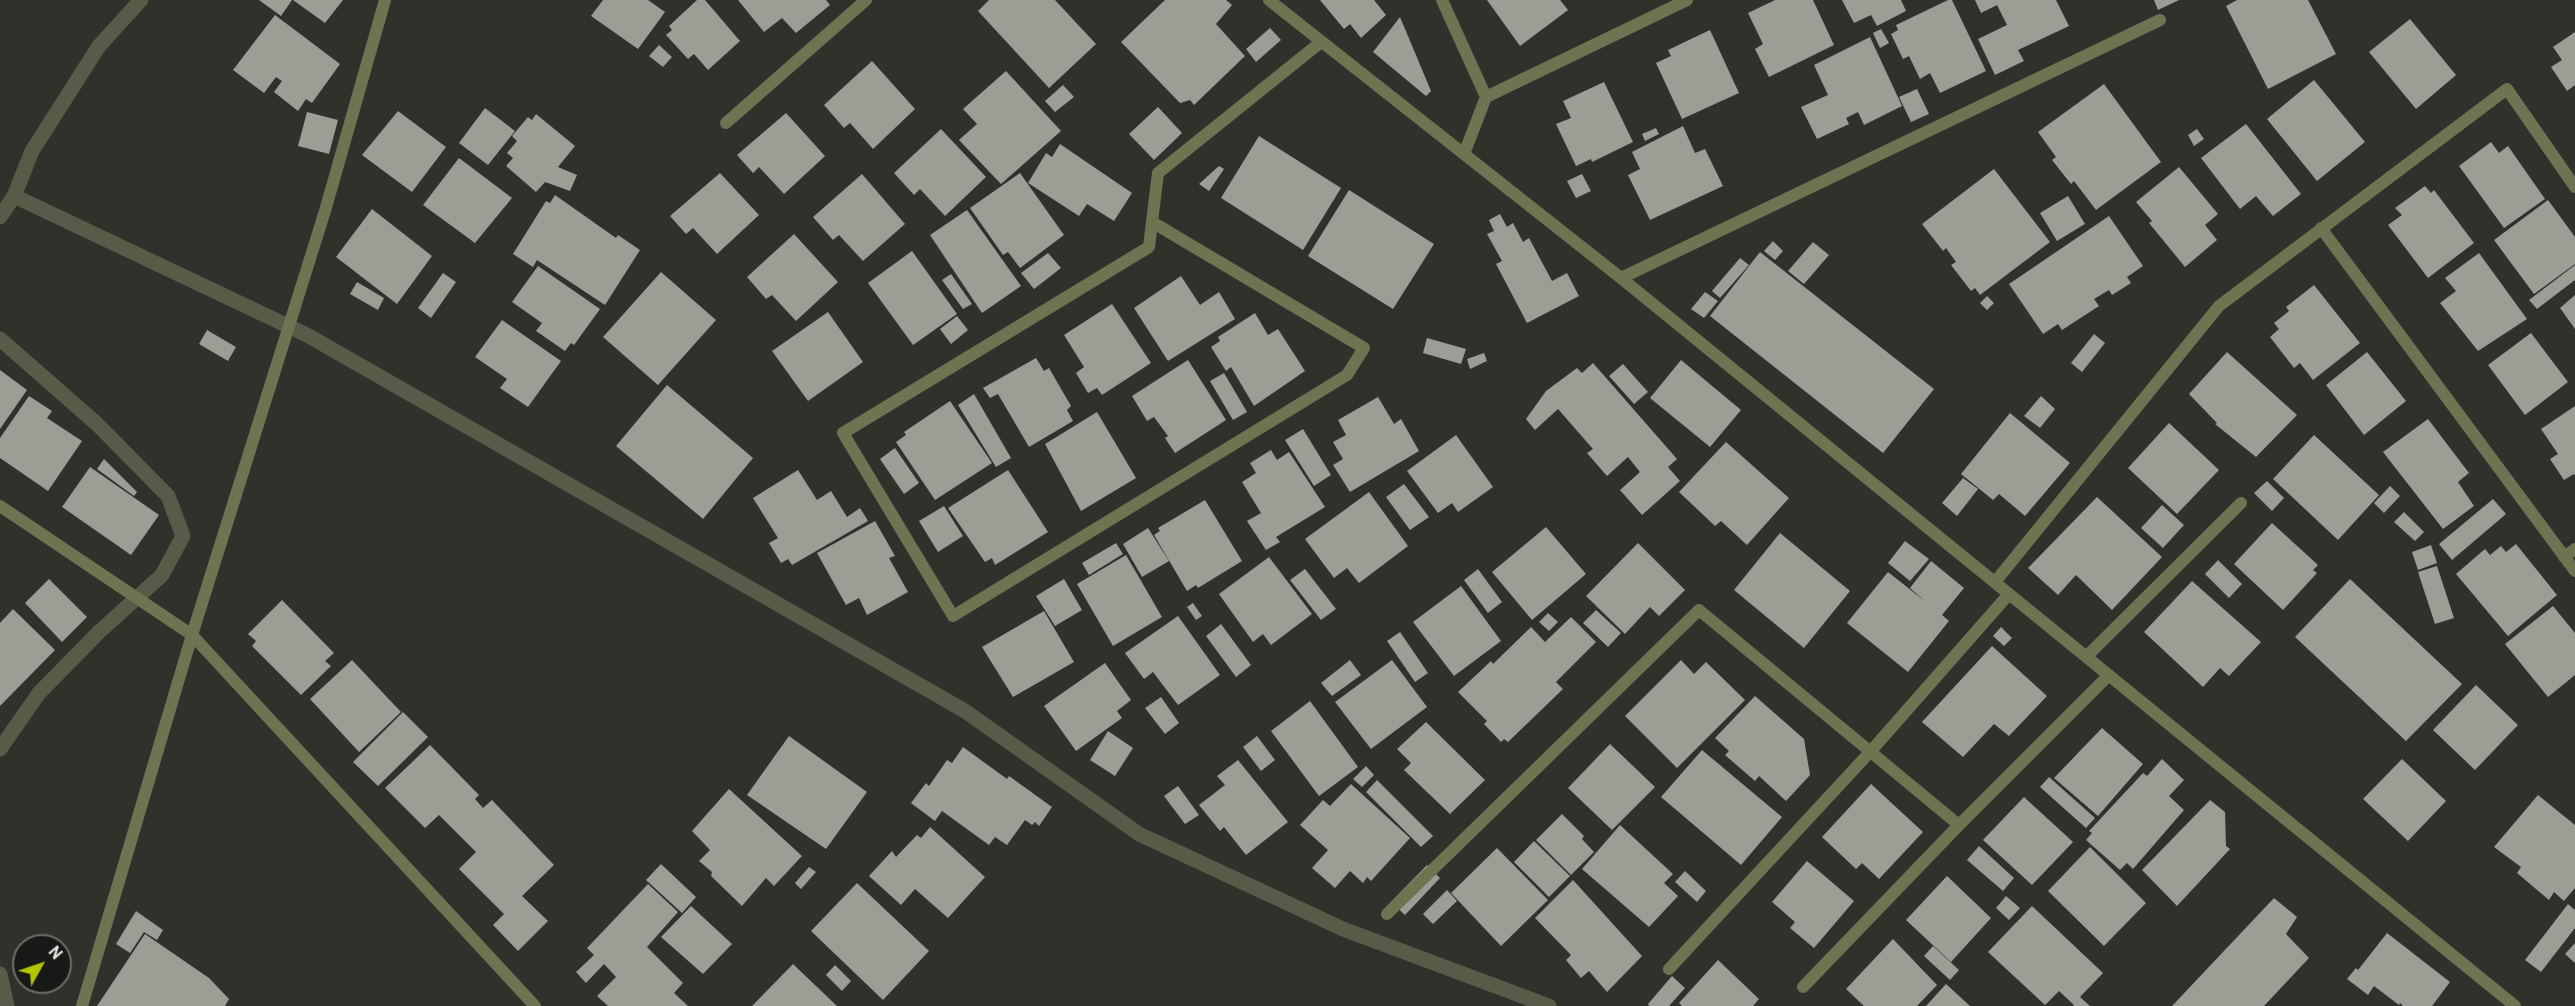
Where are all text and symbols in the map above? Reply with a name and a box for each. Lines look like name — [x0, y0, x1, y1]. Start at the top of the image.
north arrow — [12, 934, 72, 994]
text: N — [43, 943, 66, 965]

